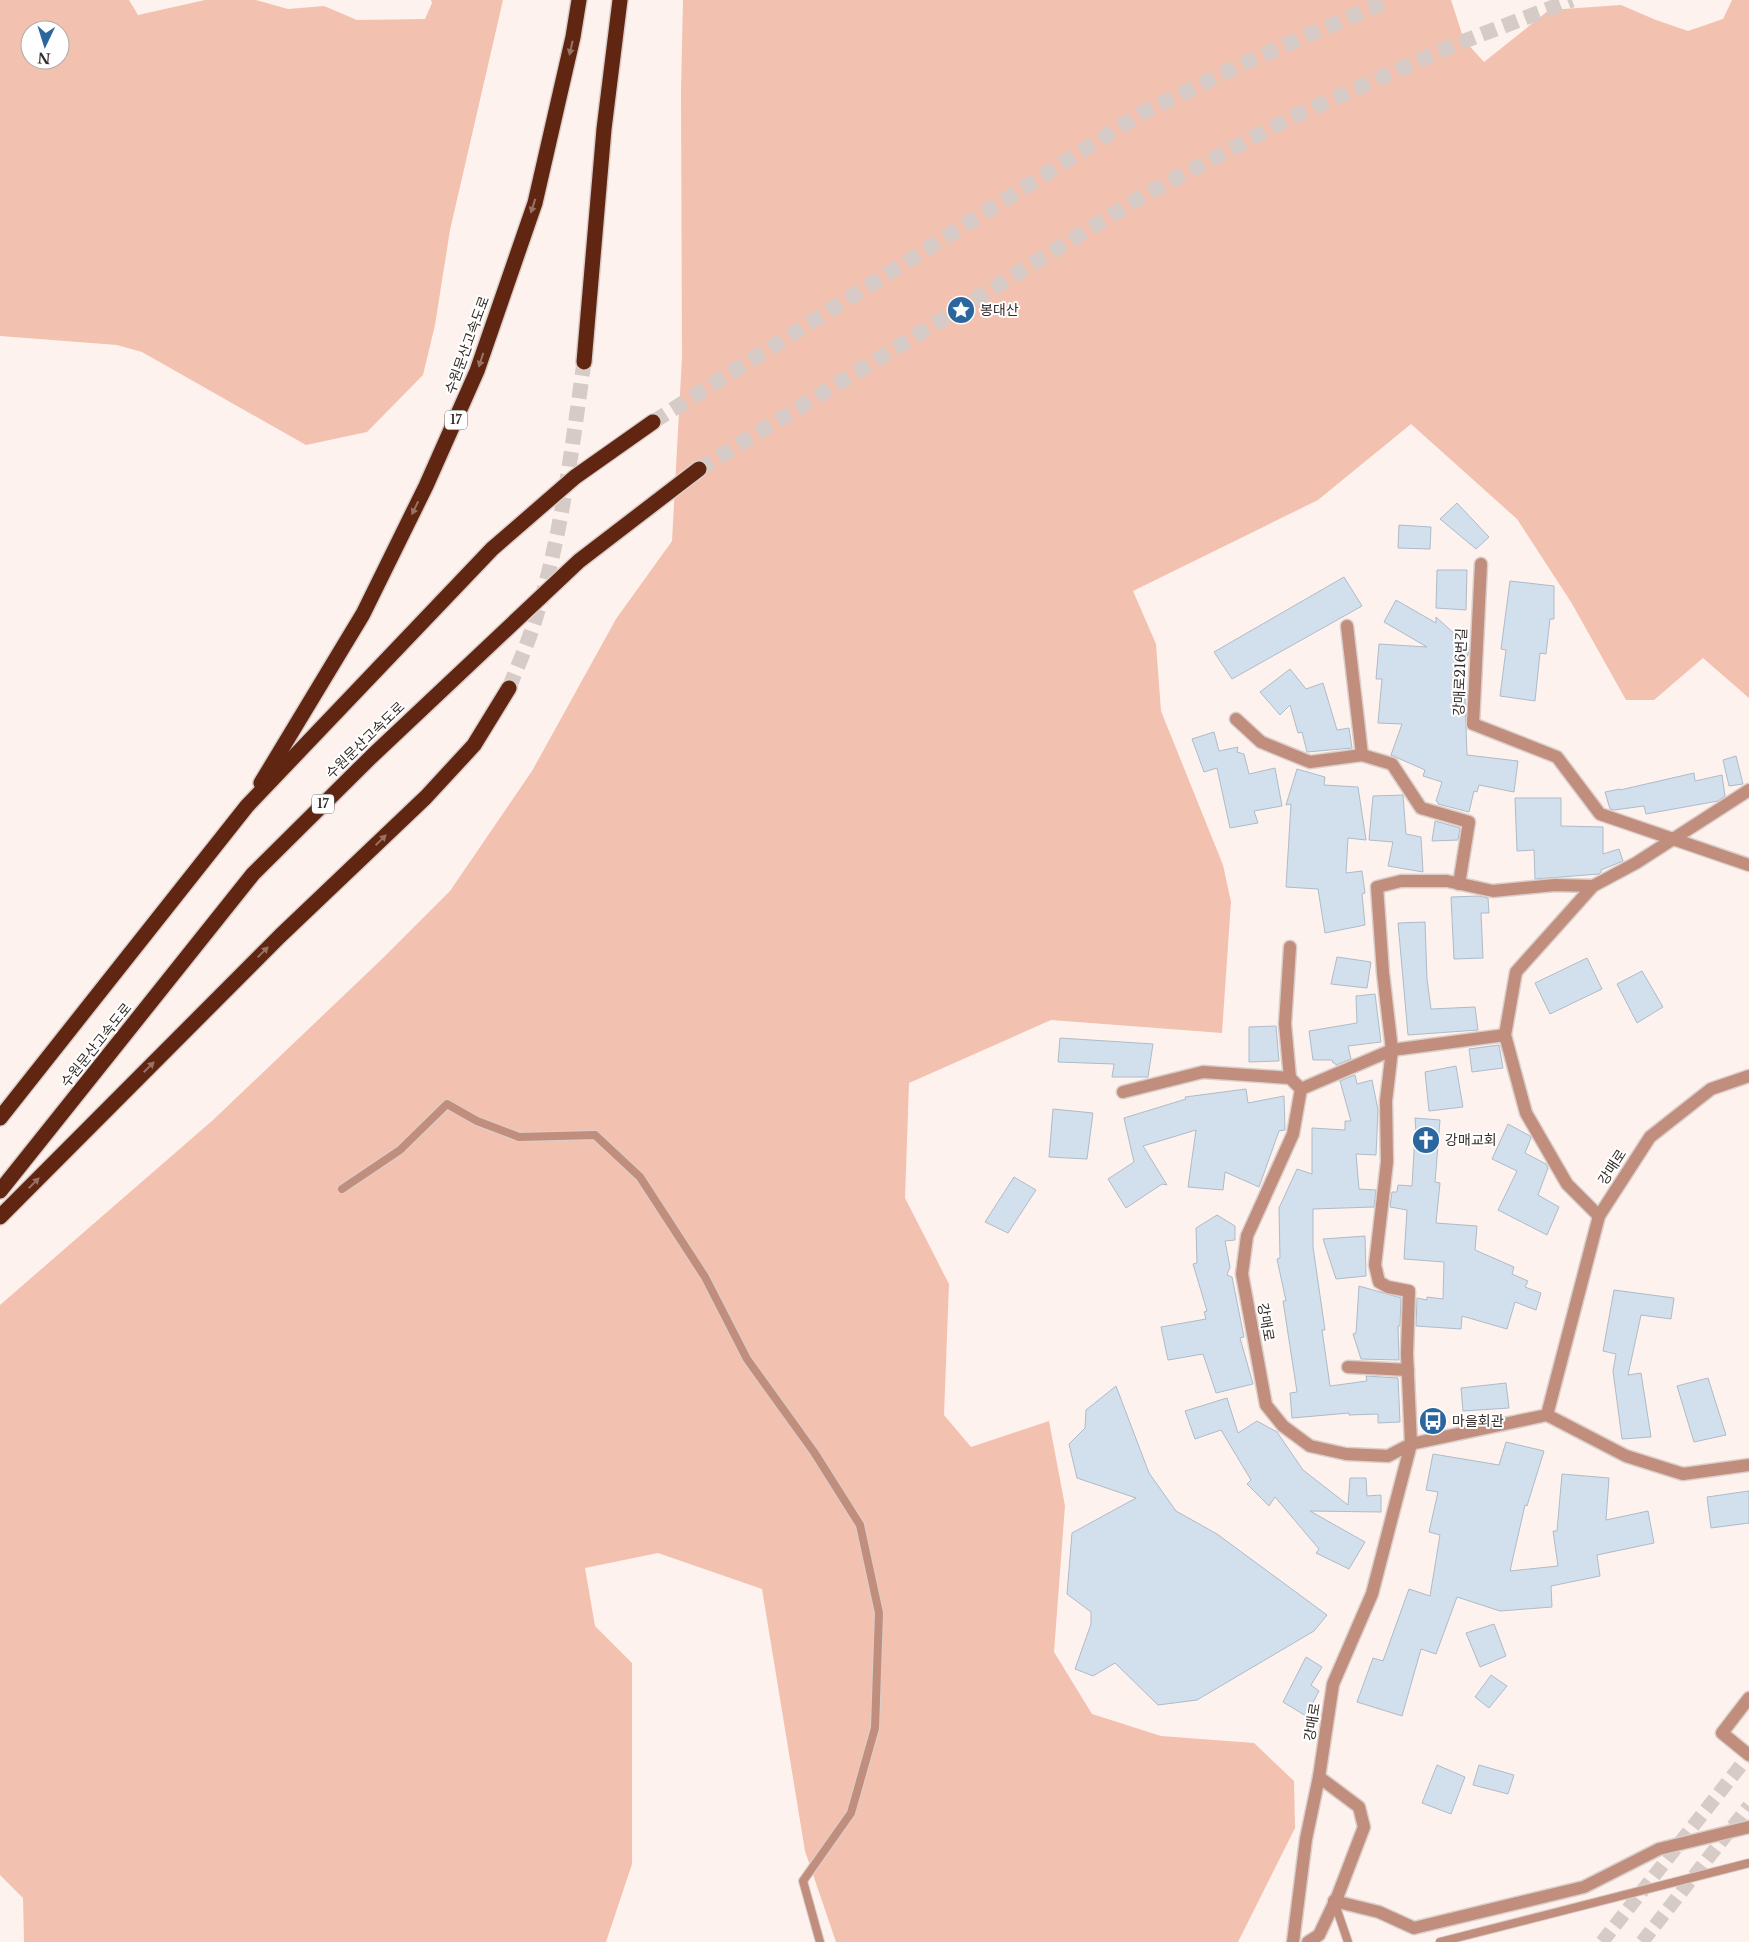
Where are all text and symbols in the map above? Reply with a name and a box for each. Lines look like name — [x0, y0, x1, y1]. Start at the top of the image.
north arrow — [20, 20, 70, 70]
one-way arrow — [567, 41, 575, 56]
text: N — [37, 49, 51, 67]
one-way arrow — [529, 199, 537, 214]
street label: 수원문산고속도로 — [441, 293, 493, 396]
place icon: 봉대산 — [946, 295, 976, 325]
place label: 봉대산 — [980, 301, 1019, 319]
one-way arrow — [476, 353, 484, 368]
road number: 17 — [445, 410, 467, 430]
one-way arrow — [411, 501, 419, 516]
street label: 강매로216번길 — [1449, 628, 1471, 716]
street label: 수원문산고속도로 — [322, 698, 408, 782]
road number: 17 — [312, 794, 334, 814]
one-way arrow — [374, 834, 386, 846]
one-way arrow — [257, 946, 269, 958]
street label: 수원문산고속도로 — [57, 999, 135, 1091]
one-way arrow — [143, 1062, 155, 1074]
church icon: 강매교회 — [1411, 1125, 1441, 1155]
place label: 강매교회 — [1445, 1131, 1497, 1149]
street label: 강매로 — [1594, 1146, 1630, 1188]
one-way arrow — [28, 1177, 40, 1189]
street label: 강매로 — [1254, 1301, 1278, 1343]
bus stop icon: 마을회관 — [1418, 1406, 1448, 1436]
place label: 마을회관 — [1452, 1412, 1504, 1430]
street label: 강매로 — [1300, 1701, 1324, 1742]

